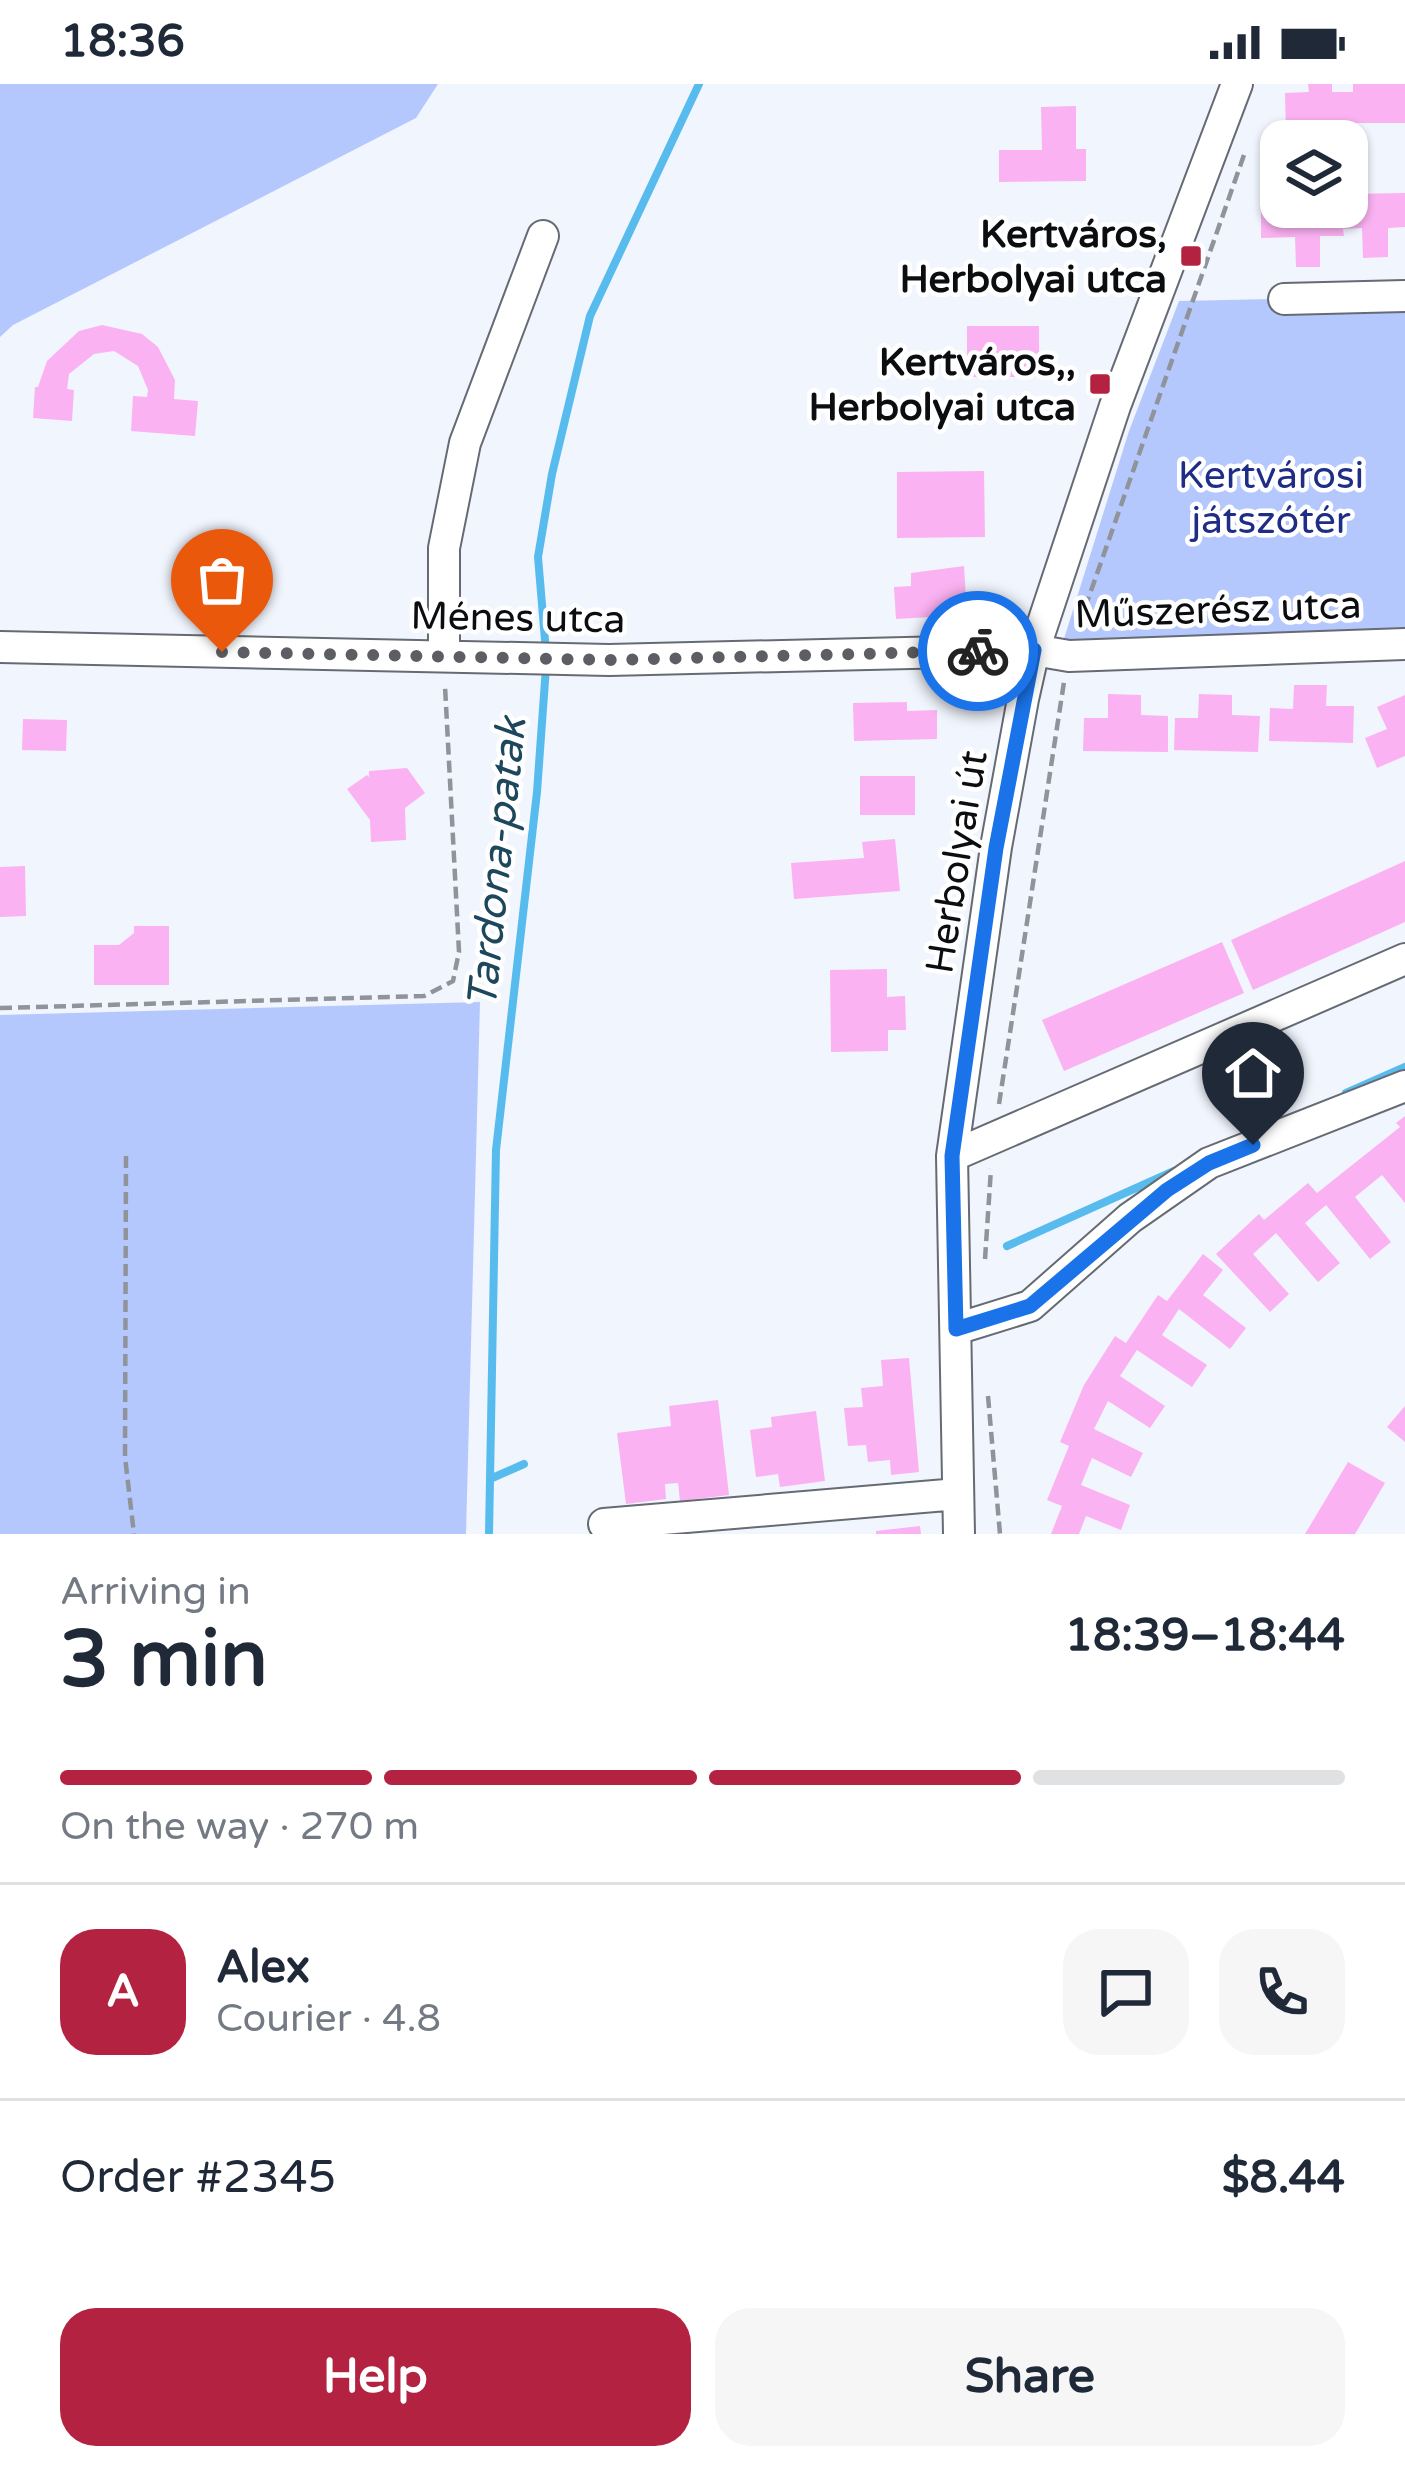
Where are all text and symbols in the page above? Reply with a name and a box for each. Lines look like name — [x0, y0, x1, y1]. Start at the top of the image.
text: 18:36 — [60, 15, 185, 69]
map controls — [1260, 120, 1368, 228]
button: layers — [1260, 120, 1368, 228]
place label: Kertváros, Herbolyai utca — [899, 211, 1167, 303]
marker: Kertváros, Herbolyai utca — [1178, 243, 1204, 269]
place label: Kertváros,, Herbolyai utca — [808, 339, 1076, 431]
marker: Kertváros,, Herbolyai utca — [1087, 371, 1113, 397]
park label: Kertvárosi játszótér — [1178, 452, 1364, 544]
pin — [171, 529, 273, 652]
icon: bag — [189, 547, 255, 613]
street label: Műszerész utca — [1074, 582, 1362, 638]
courier — [918, 591, 1038, 711]
street label: Ménes utca — [410, 593, 626, 643]
icon: bike — [945, 618, 1011, 684]
water label: Tardona-patak — [456, 712, 538, 1011]
street label: Herbolyai út — [916, 747, 998, 977]
pin — [1202, 1022, 1304, 1145]
icon: home — [1220, 1040, 1286, 1106]
text: Arriving in — [60, 1568, 251, 1615]
text: 18:39–18:44 — [1065, 1609, 1345, 1663]
text: 3 min — [60, 1613, 268, 1707]
text: On the way · 270 m — [60, 1803, 419, 1850]
button: chat — [1063, 1929, 1189, 2055]
button: phone — [1219, 1929, 1345, 2055]
text: Alex — [216, 1941, 310, 1995]
text: A — [106, 1965, 140, 2019]
text: Courier · 4.8 — [216, 1995, 441, 2042]
text: Order #2345 — [60, 2151, 336, 2205]
text: $8.44 — [1222, 2151, 1345, 2205]
button: Help — [60, 2308, 691, 2446]
button: Share — [715, 2308, 1345, 2446]

